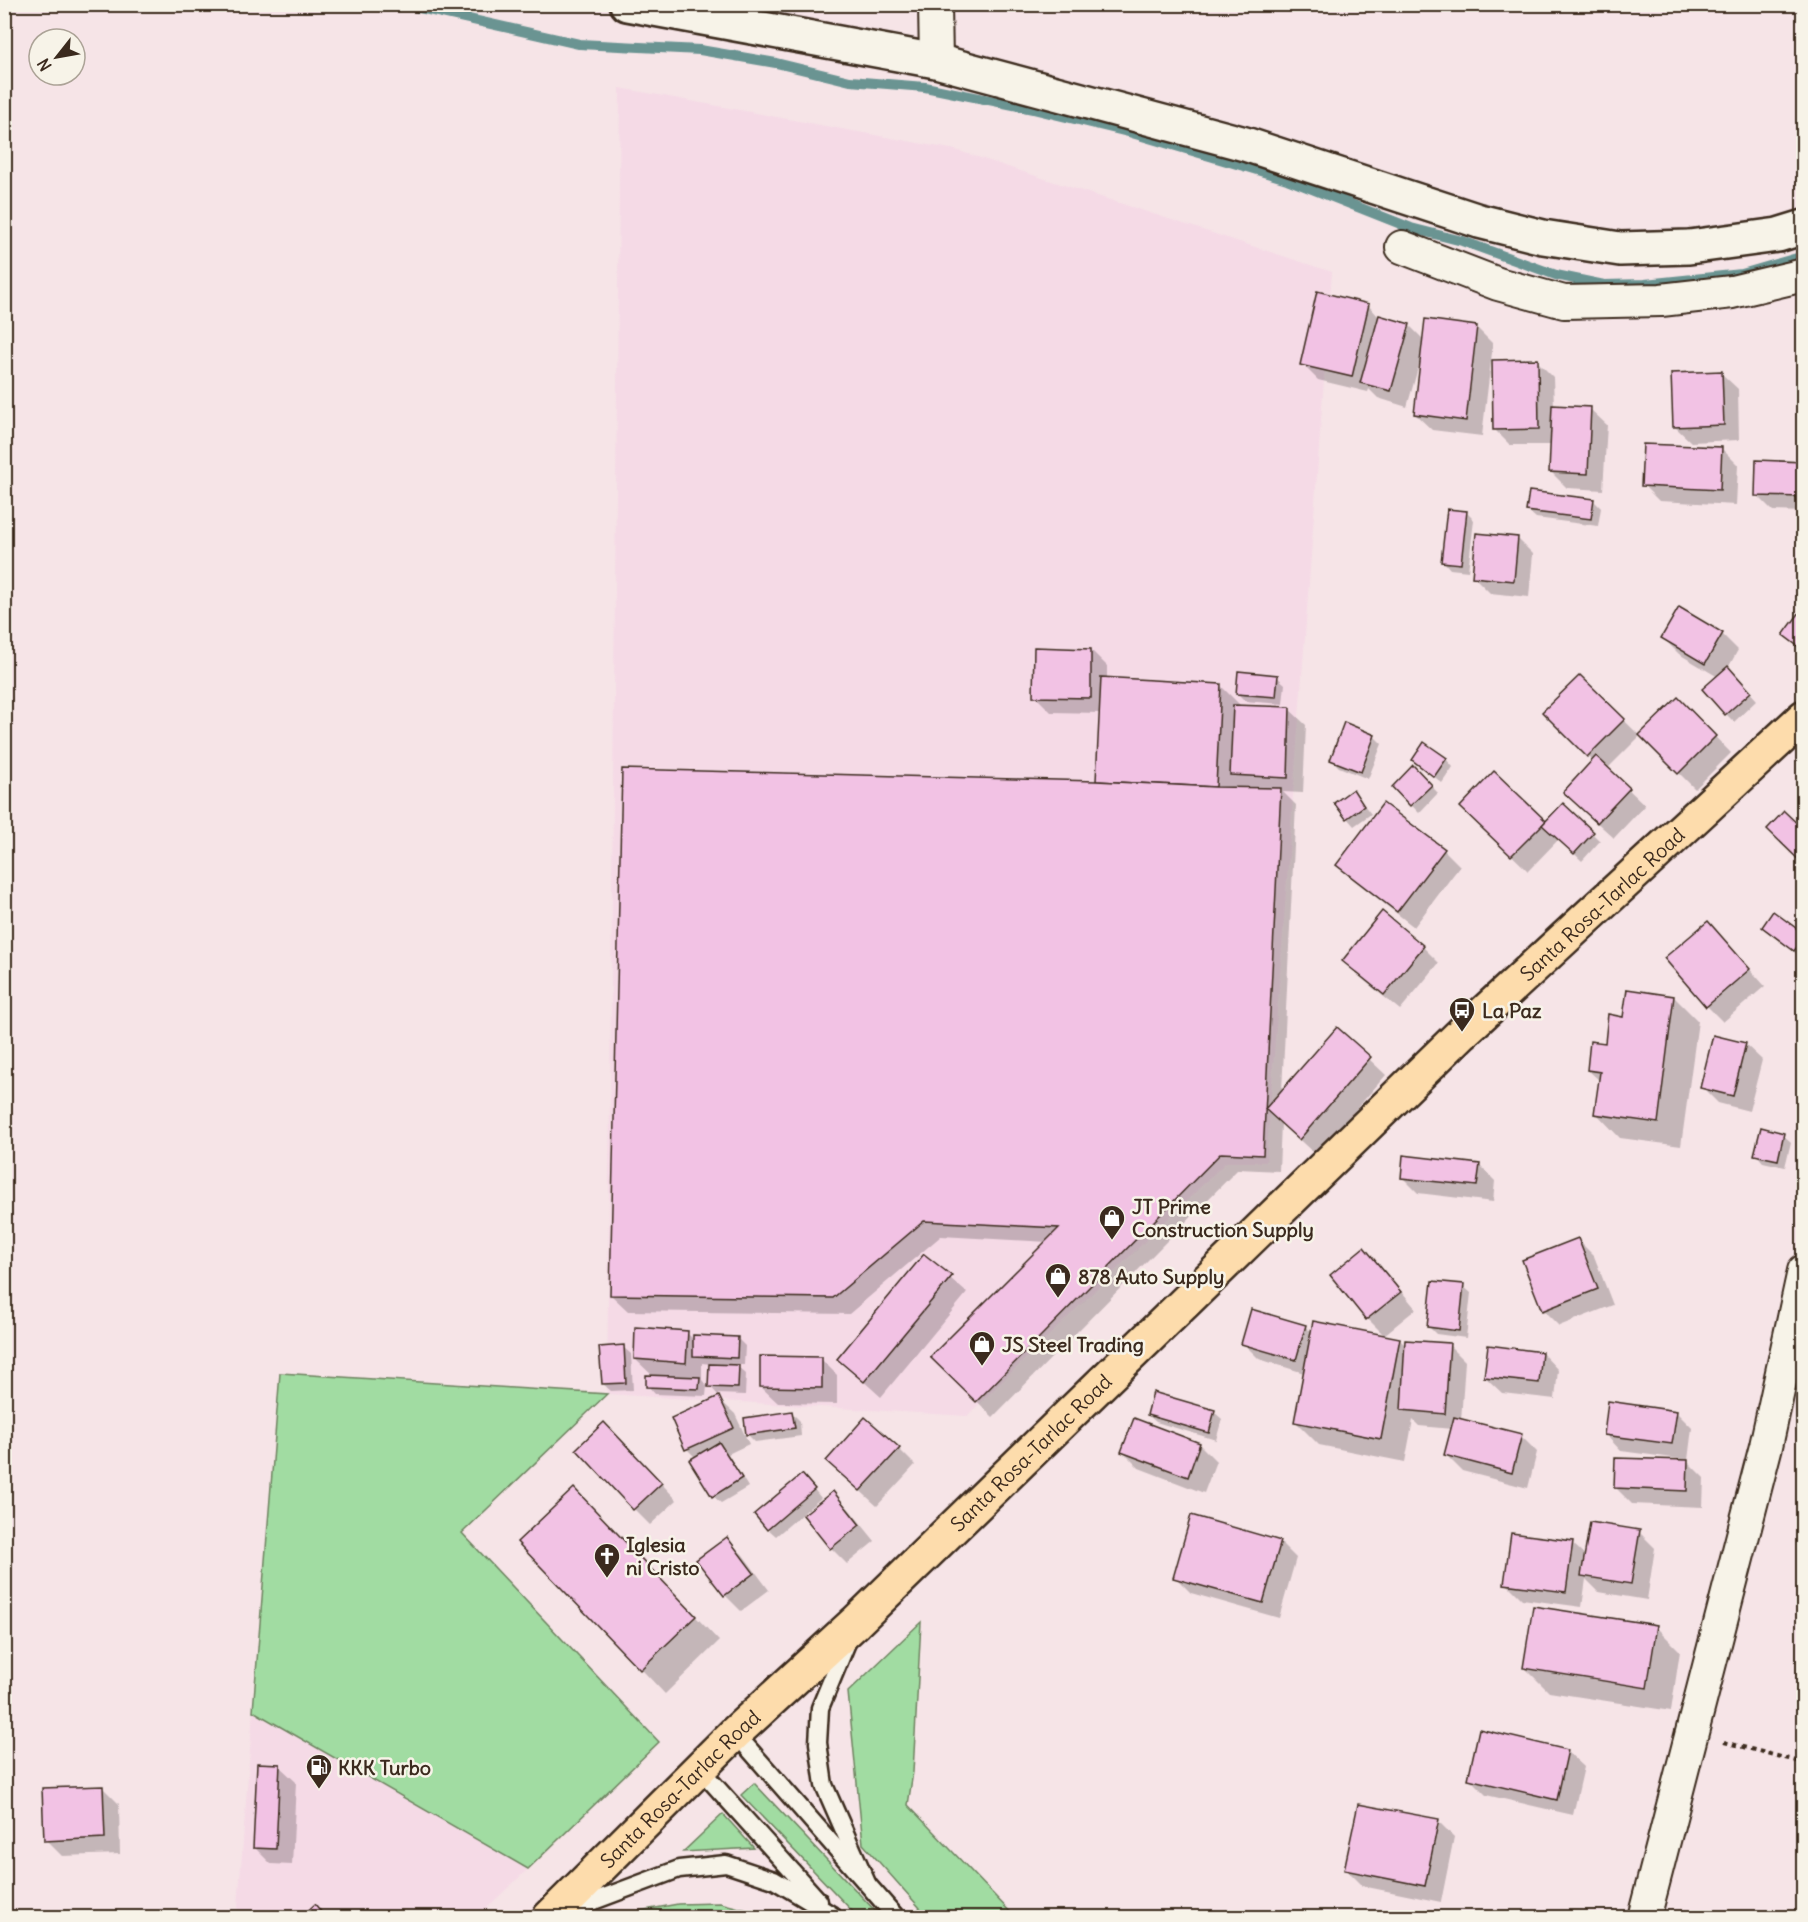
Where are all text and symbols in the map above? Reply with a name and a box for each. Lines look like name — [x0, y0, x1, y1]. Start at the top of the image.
north arrow — [27, 27, 87, 87]
text: N — [33, 55, 56, 75]
street label: Santa Rosa-Tarlac Road — [1514, 822, 1689, 986]
bus stop icon: La Paz — [1447, 995, 1477, 1033]
place label: La Paz — [1482, 998, 1542, 1023]
place label: JT Prime Construction Supply — [1132, 1194, 1314, 1242]
shop icon: JT Prime Construction Supply — [1097, 1203, 1127, 1241]
shop icon: 878 Auto Supply — [1043, 1261, 1073, 1299]
place label: 878 Auto Supply — [1078, 1264, 1224, 1289]
shop icon: JS Steel Trading — [967, 1329, 997, 1367]
place label: JS Steel Trading — [1002, 1332, 1144, 1357]
street label: Santa Rosa-Tarlac Road — [945, 1368, 1117, 1536]
place label: Iglesia ni Cristo — [626, 1532, 700, 1580]
church icon: Iglesia ni Cristo — [592, 1541, 622, 1579]
street label: Santa Rosa-Tarlac Road — [594, 1704, 765, 1873]
fuel station icon: KKK Turbo — [304, 1752, 334, 1790]
place label: KKK Turbo — [338, 1755, 431, 1780]

